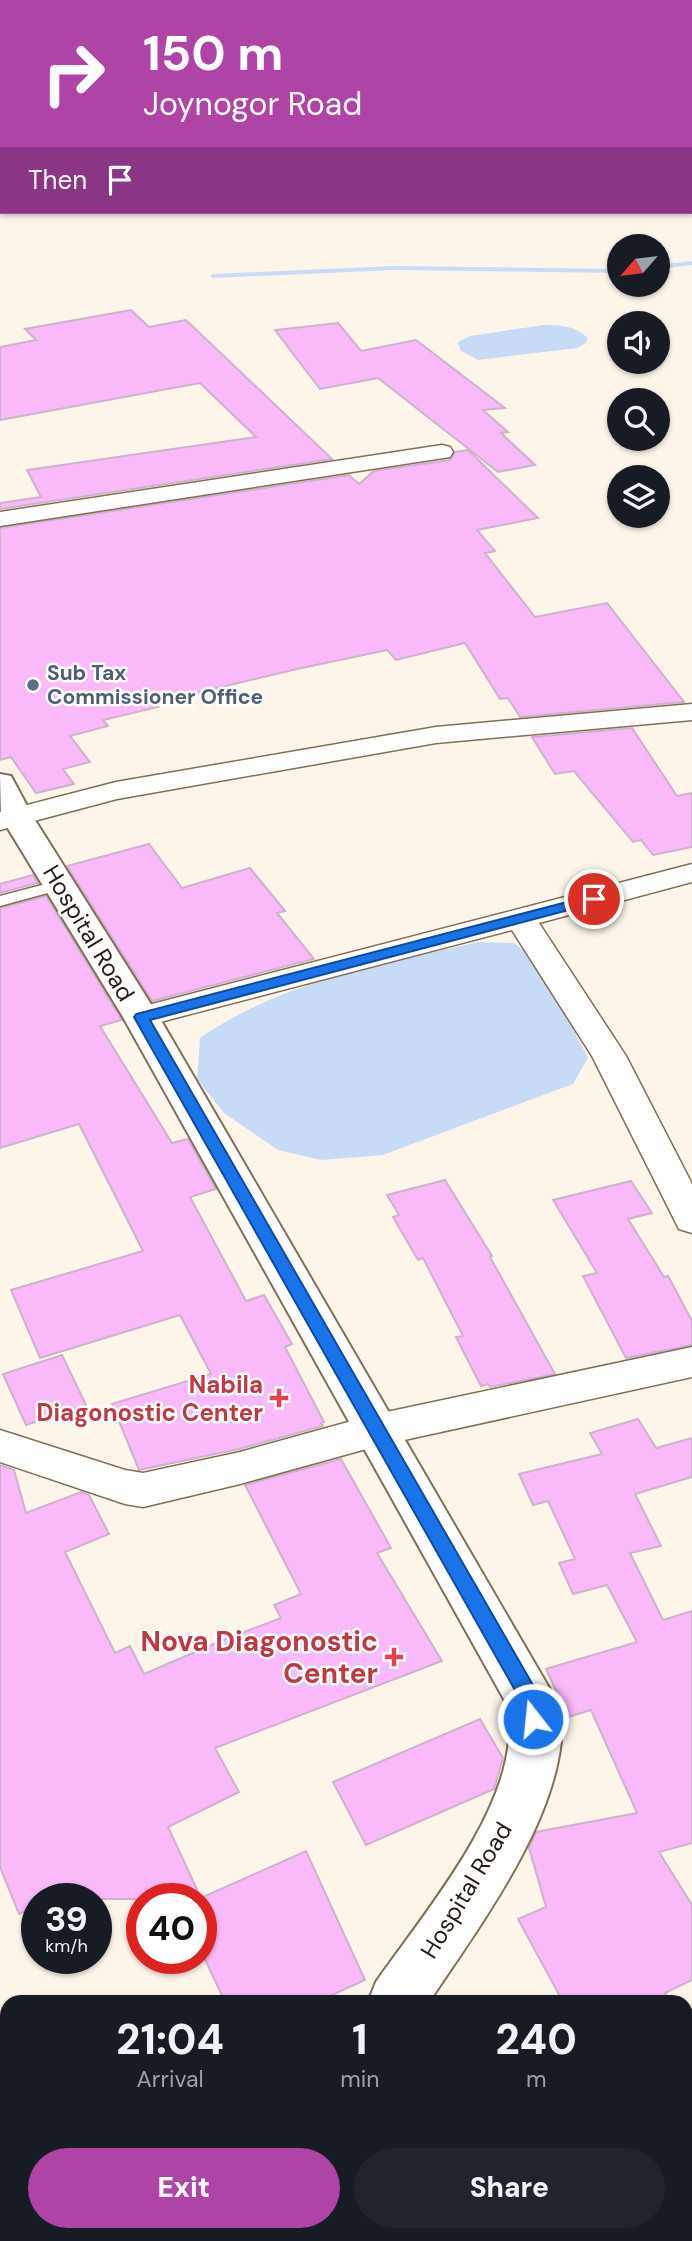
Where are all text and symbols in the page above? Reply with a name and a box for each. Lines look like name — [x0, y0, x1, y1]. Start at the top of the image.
text: 150 m — [143, 21, 283, 85]
icon: right — [28, 28, 119, 119]
text: Joynogor Road — [143, 83, 362, 125]
icon: arrive — [101, 161, 139, 199]
text: Then — [28, 163, 87, 197]
north arrow — [607, 234, 670, 298]
map controls — [607, 234, 670, 528]
button: sound — [607, 311, 670, 374]
button: search — [607, 388, 670, 451]
button: layers — [607, 465, 670, 528]
place label: Sub Tax Commissioner Office — [47, 659, 263, 711]
marker: Sub Tax Commissioner Office — [25, 677, 41, 693]
street label: Hospital Road — [36, 859, 142, 1007]
pin — [564, 869, 624, 929]
icon: arrive — [575, 880, 613, 918]
place label: Nabila Diagonostic Center — [37, 1369, 263, 1428]
marker: Nabila Diagonostic Center — [269, 1388, 289, 1408]
place label: Nova Diagonostic Center — [140, 1623, 378, 1692]
marker: Nova Diagonostic Center — [384, 1647, 404, 1667]
position arrow — [496, 1682, 570, 1756]
street label: Hospital Road — [413, 1816, 519, 1964]
speed limit sign: 40 — [126, 1883, 217, 1974]
text: 39 — [45, 1896, 88, 1942]
text: km/h — [45, 1934, 88, 1958]
text: 21:04 — [116, 2012, 224, 2067]
text: 1 — [352, 2012, 368, 2067]
text: 240 — [496, 2012, 577, 2067]
text: Arrival — [137, 2064, 204, 2094]
text: min — [340, 2064, 379, 2094]
text: m — [526, 2064, 546, 2094]
button: Exit — [28, 2148, 340, 2228]
button: Share — [354, 2148, 665, 2228]

